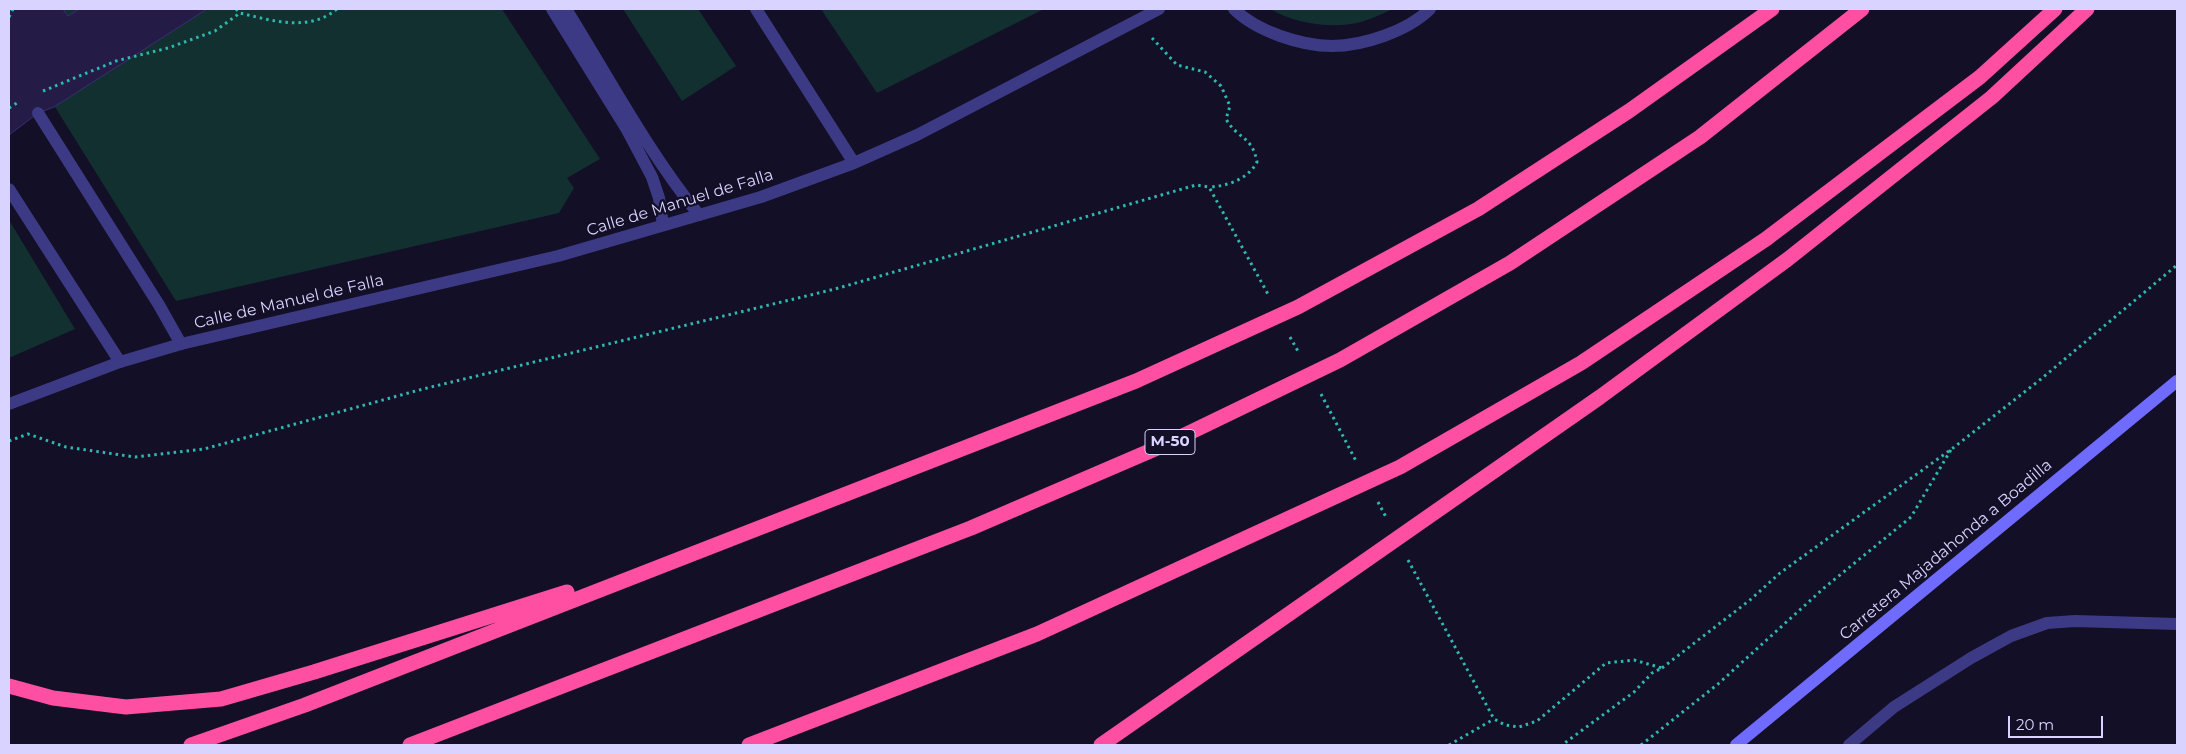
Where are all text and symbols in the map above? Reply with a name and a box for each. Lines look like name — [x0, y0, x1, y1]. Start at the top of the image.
street label: Calle de Manuel de Falla — [584, 165, 776, 241]
street label: Calle de Manuel de Falla — [192, 271, 386, 333]
road number: M-50 — [1145, 430, 1195, 454]
street label: Carretera Majadahonda a Boadilla — [1836, 455, 2056, 645]
scale bar — [2011, 706, 2106, 738]
text: 20 m — [2016, 715, 2054, 734]

